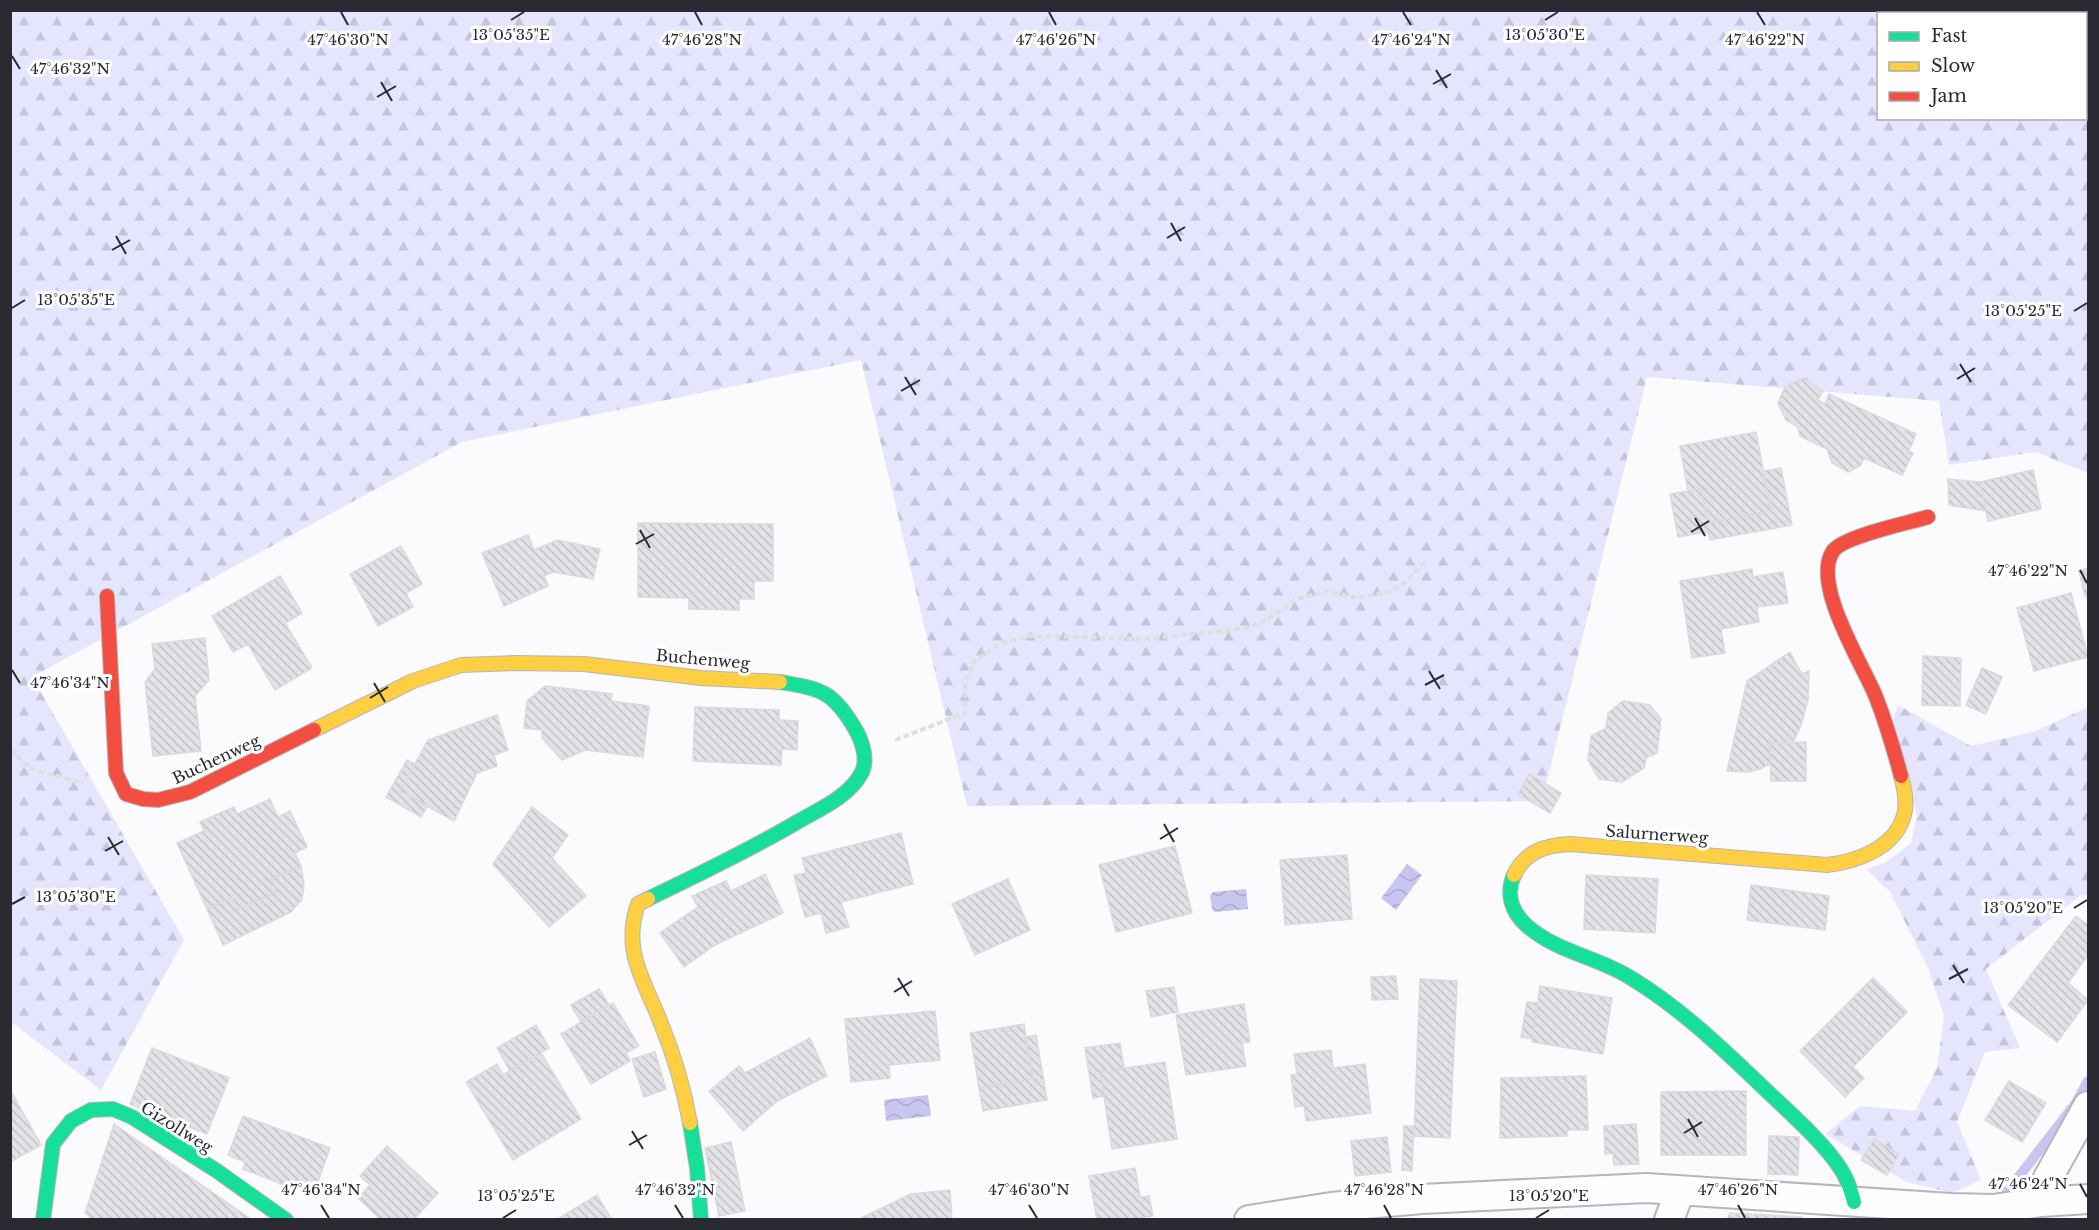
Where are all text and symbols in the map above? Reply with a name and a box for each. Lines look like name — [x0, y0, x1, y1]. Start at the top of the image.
legend — [1877, 12, 2087, 120]
text: 13°05'35"E — [472, 25, 550, 44]
text: 13°05'30"E — [1505, 25, 1585, 44]
text: Fast — [1931, 25, 1968, 47]
text: 47°46'30"N — [307, 30, 389, 49]
text: 47°46'28"N — [662, 30, 742, 49]
text: 47°46'26"N — [1016, 30, 1096, 49]
text: 47°46'24"N — [1371, 30, 1451, 49]
text: 47°46'22"N — [1725, 30, 1805, 49]
text: Slow — [1931, 55, 1976, 77]
text: 47°46'32"N — [30, 59, 110, 78]
text: Jam — [1929, 85, 1967, 107]
text: 13°05'35"E — [37, 290, 115, 309]
text: 13°05'25"E — [1984, 301, 2062, 320]
text: 47°46'22"N — [1988, 561, 2068, 580]
street label: Buchenweg — [655, 645, 751, 673]
text: 47°46'34"N — [30, 673, 110, 692]
street label: Buchenweg — [169, 730, 263, 788]
street label: Salurnerweg — [1605, 820, 1709, 848]
text: 13°05'30"E — [36, 887, 116, 906]
text: 13°05'20"E — [1983, 898, 2063, 917]
street label: Gizollweg — [137, 1097, 217, 1157]
text: 47°46'24"N — [1988, 1174, 2068, 1193]
text: 47°46'34"N — [281, 1180, 361, 1199]
text: 47°46'32"N — [635, 1180, 715, 1199]
text: 47°46'30"N — [988, 1180, 1070, 1199]
text: 47°46'28"N — [1344, 1180, 1424, 1199]
text: 47°46'26"N — [1698, 1180, 1778, 1199]
text: 13°05'25"E — [477, 1186, 555, 1205]
text: 13°05'20"E — [1509, 1186, 1589, 1205]

